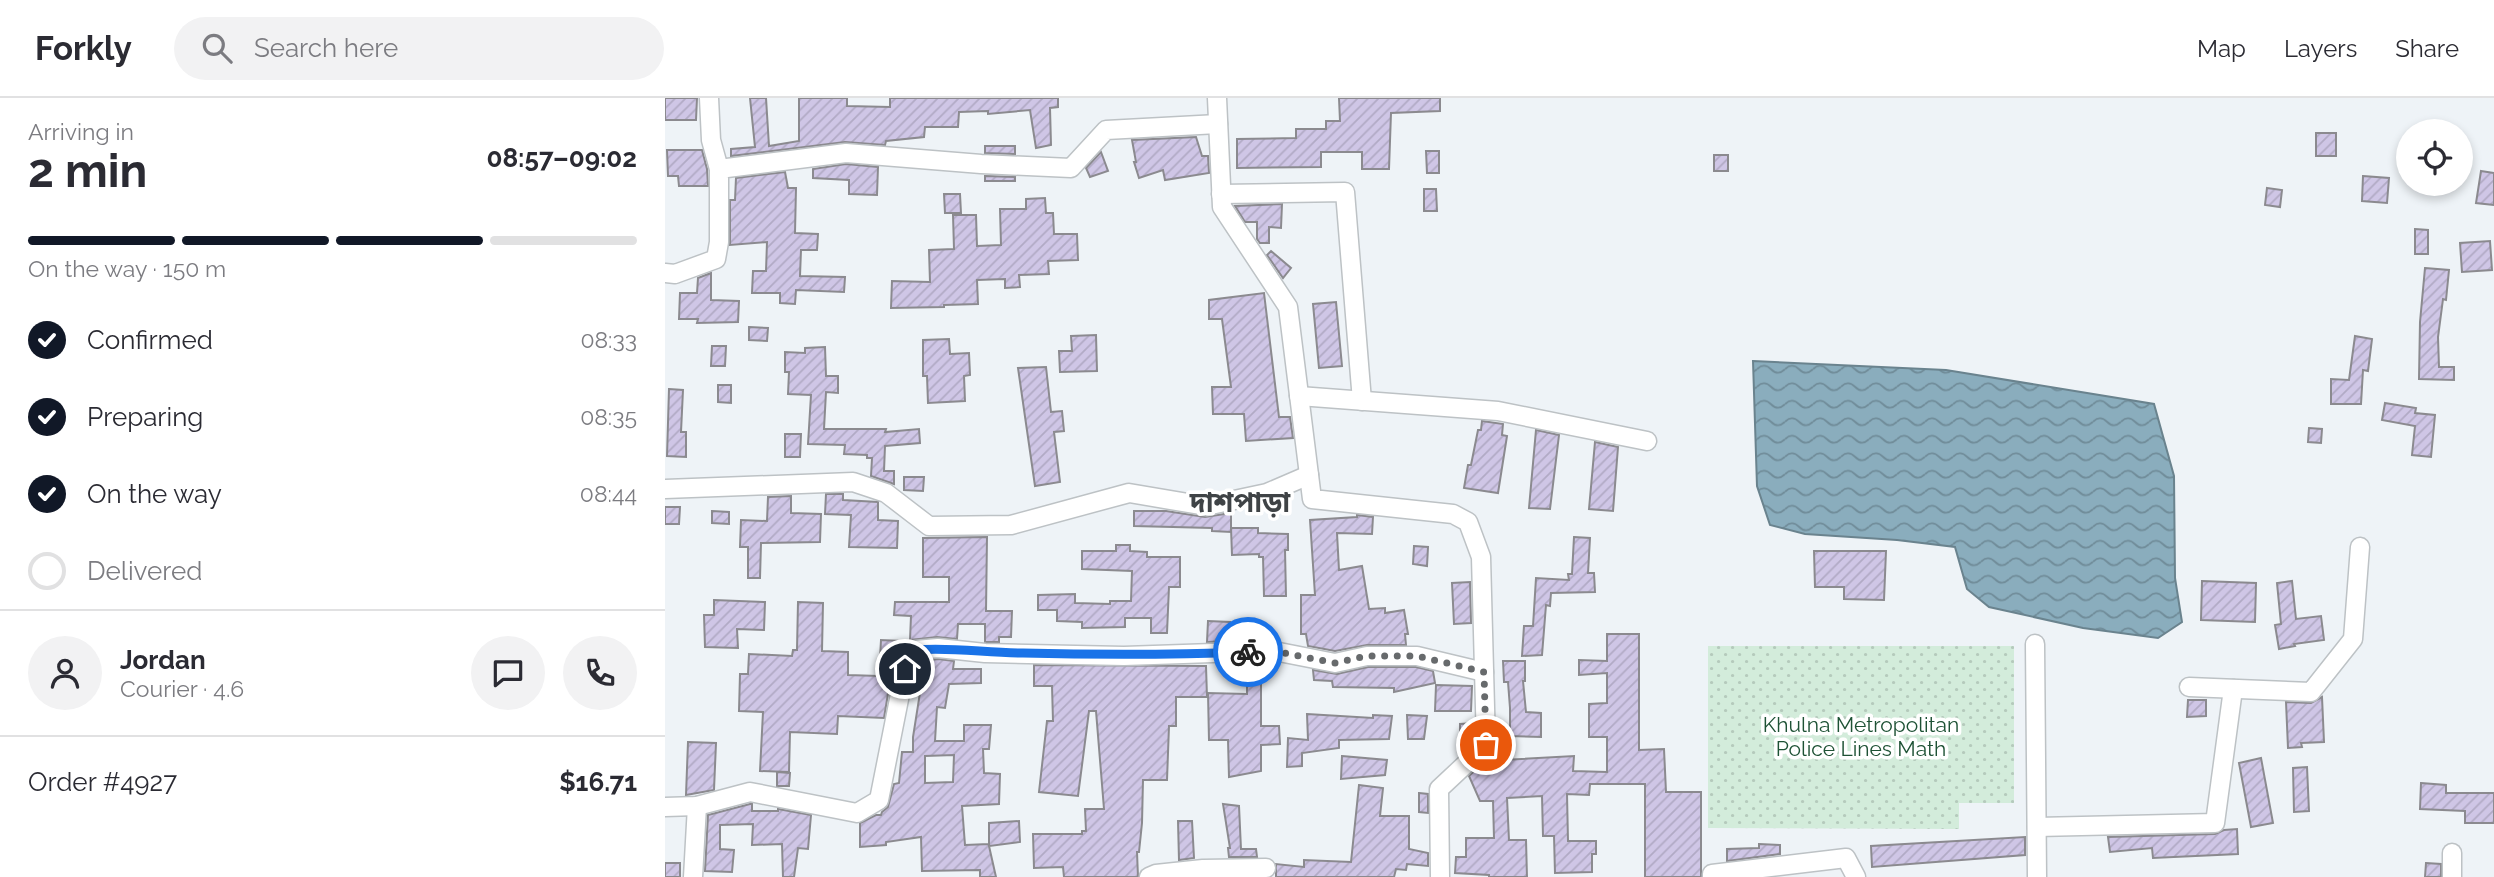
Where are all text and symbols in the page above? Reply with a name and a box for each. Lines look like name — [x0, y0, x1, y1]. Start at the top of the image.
search box — [174, 17, 664, 80]
text: Forkly — [35, 29, 132, 68]
icon: search — [198, 29, 236, 67]
text: Search here — [254, 33, 398, 63]
text: Map — [2197, 34, 2246, 63]
text: Layers — [2284, 34, 2357, 63]
text: Share — [2395, 34, 2459, 63]
text: Arriving in — [28, 118, 134, 145]
map controls — [2396, 119, 2473, 196]
button: locate — [2396, 119, 2473, 196]
text: 08:57–09:02 — [486, 143, 637, 173]
text: 2 min — [28, 144, 147, 198]
text: On the way · 150 m — [28, 255, 226, 282]
icon: check — [28, 321, 66, 359]
text: Confirmed — [87, 325, 213, 355]
text: 08:33 — [580, 326, 637, 353]
icon: check — [28, 398, 66, 436]
text: Preparing — [87, 402, 203, 432]
text: 08:35 — [580, 403, 637, 430]
icon: check — [28, 475, 66, 513]
text: On the way — [87, 479, 222, 509]
text: 08:44 — [580, 480, 637, 507]
district label: দাশপাড়া — [1189, 486, 1291, 519]
text: Delivered — [87, 556, 202, 586]
courier — [1213, 617, 1283, 687]
icon: bike — [1229, 633, 1267, 671]
button: person — [28, 636, 102, 710]
button: chat — [471, 636, 545, 710]
button: phone — [563, 636, 637, 710]
pin — [875, 639, 935, 699]
text: Jordan — [120, 645, 206, 675]
icon: home — [886, 650, 924, 688]
text: Courier · 4.6 — [120, 675, 244, 702]
park label: Khulna Metropolitan Police Lines Math — [1763, 712, 1959, 761]
pin — [1456, 715, 1516, 775]
icon: bag — [1467, 726, 1505, 764]
text: Order #4927 — [28, 767, 177, 797]
text: $16.71 — [559, 767, 637, 797]

